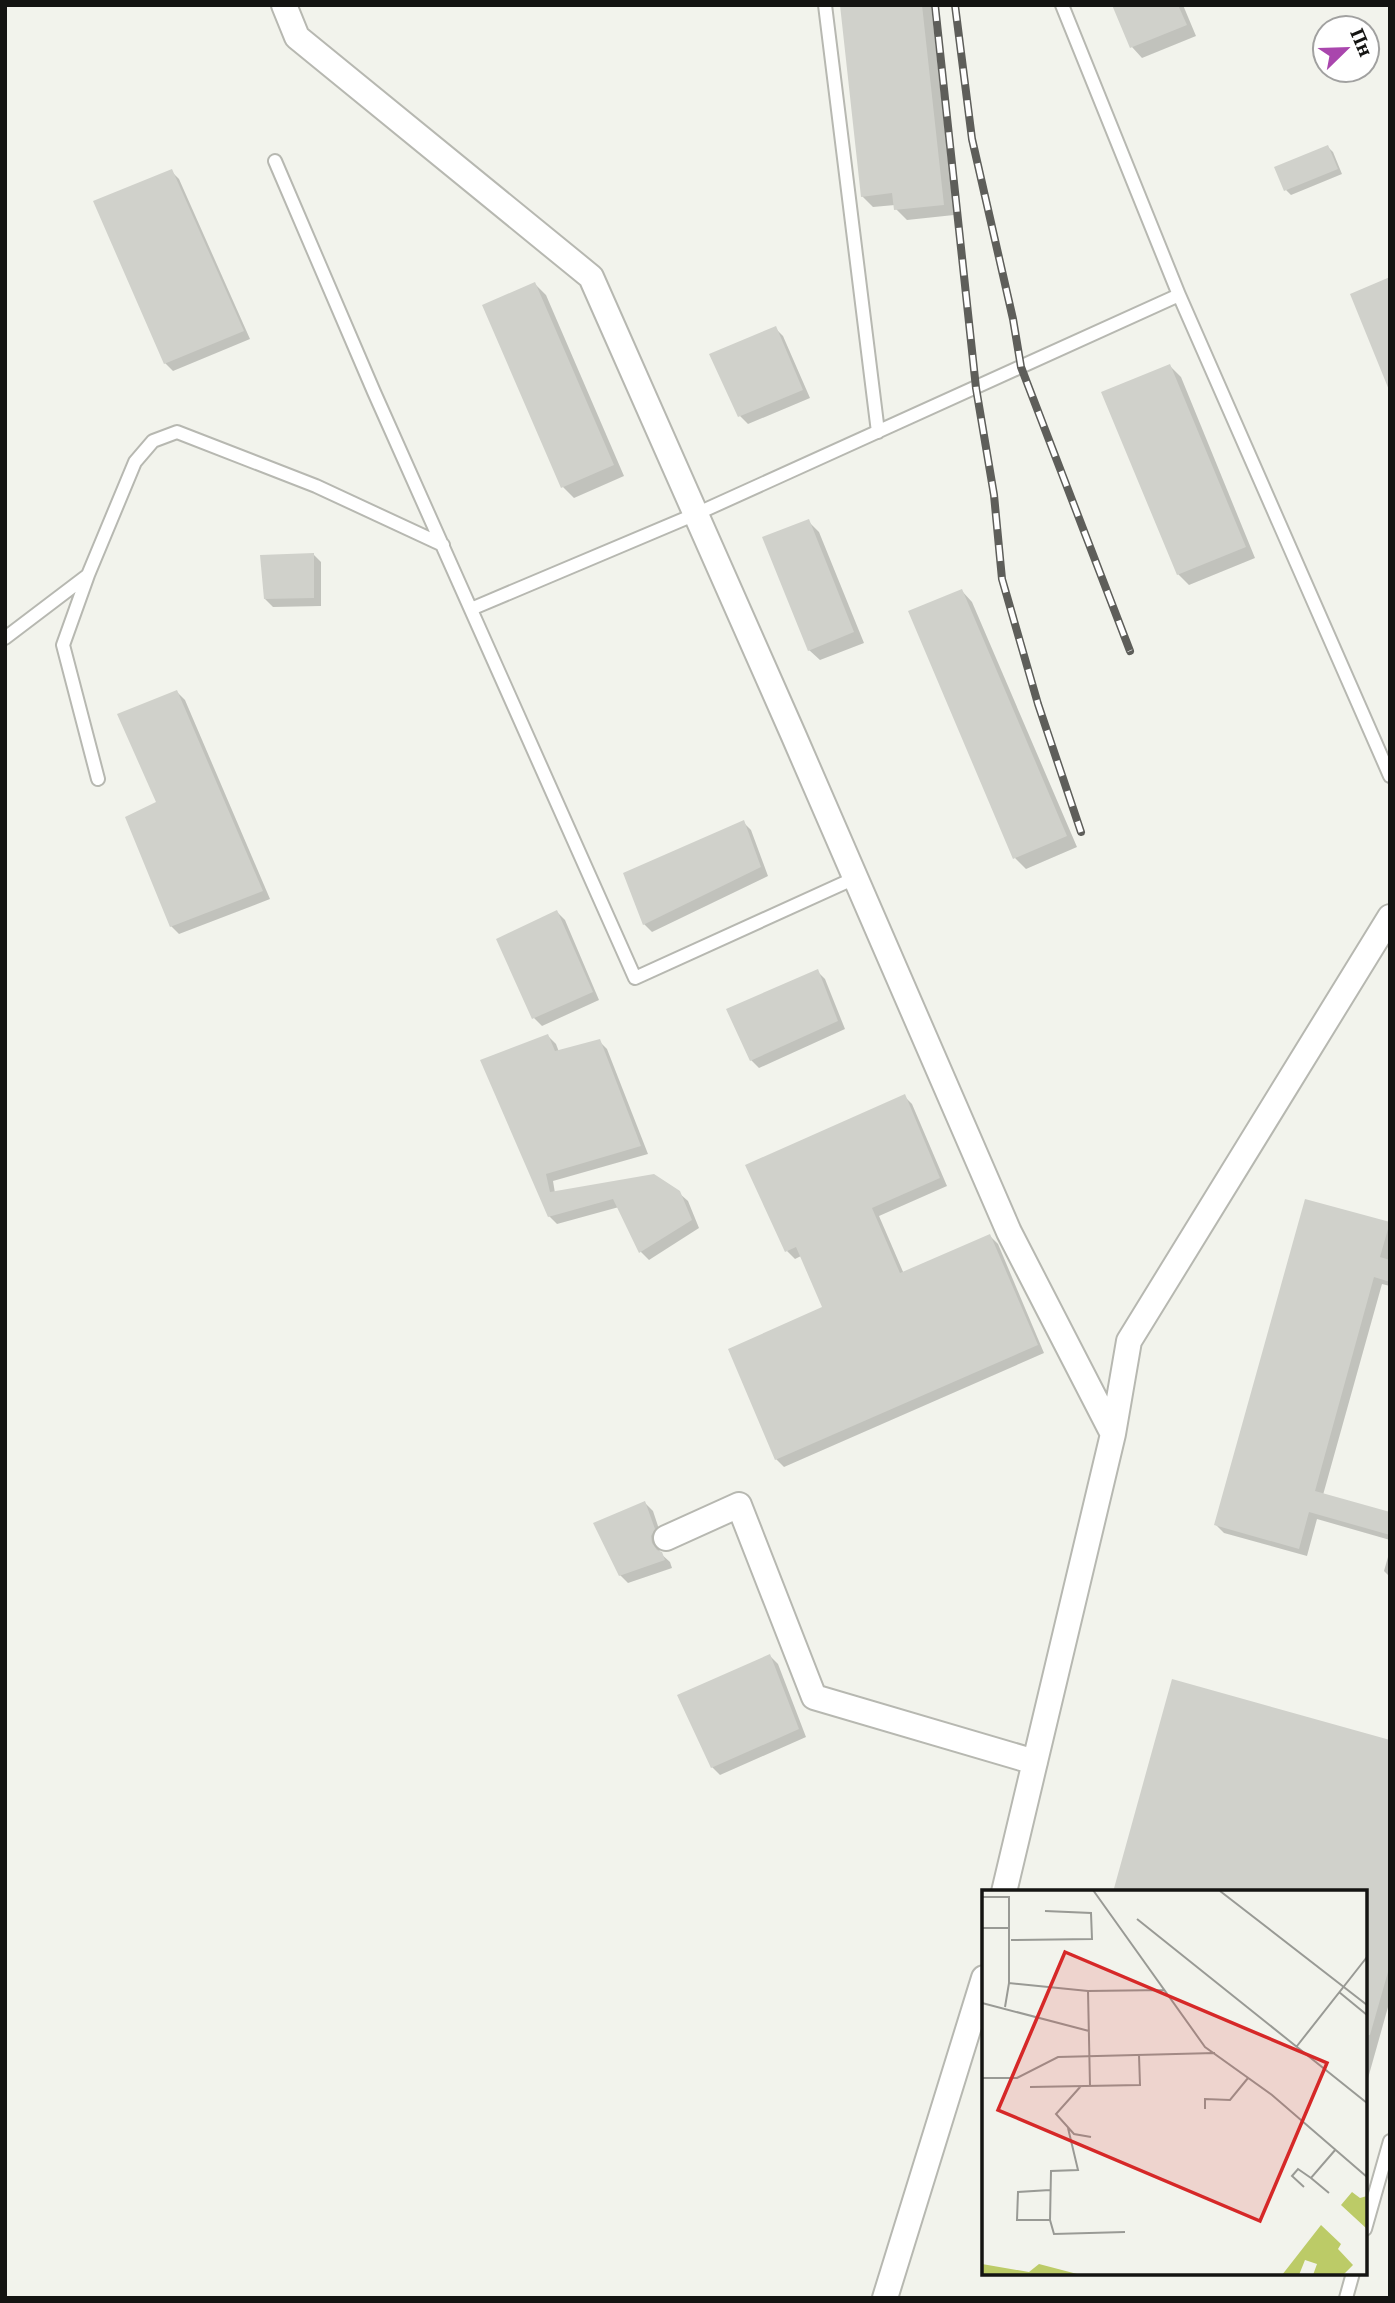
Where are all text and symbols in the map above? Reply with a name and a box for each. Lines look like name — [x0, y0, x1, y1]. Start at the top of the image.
north arrow — [1311, 14, 1381, 84]
text: Пн — [1345, 25, 1378, 60]
inset map — [982, 1890, 1367, 2275]

